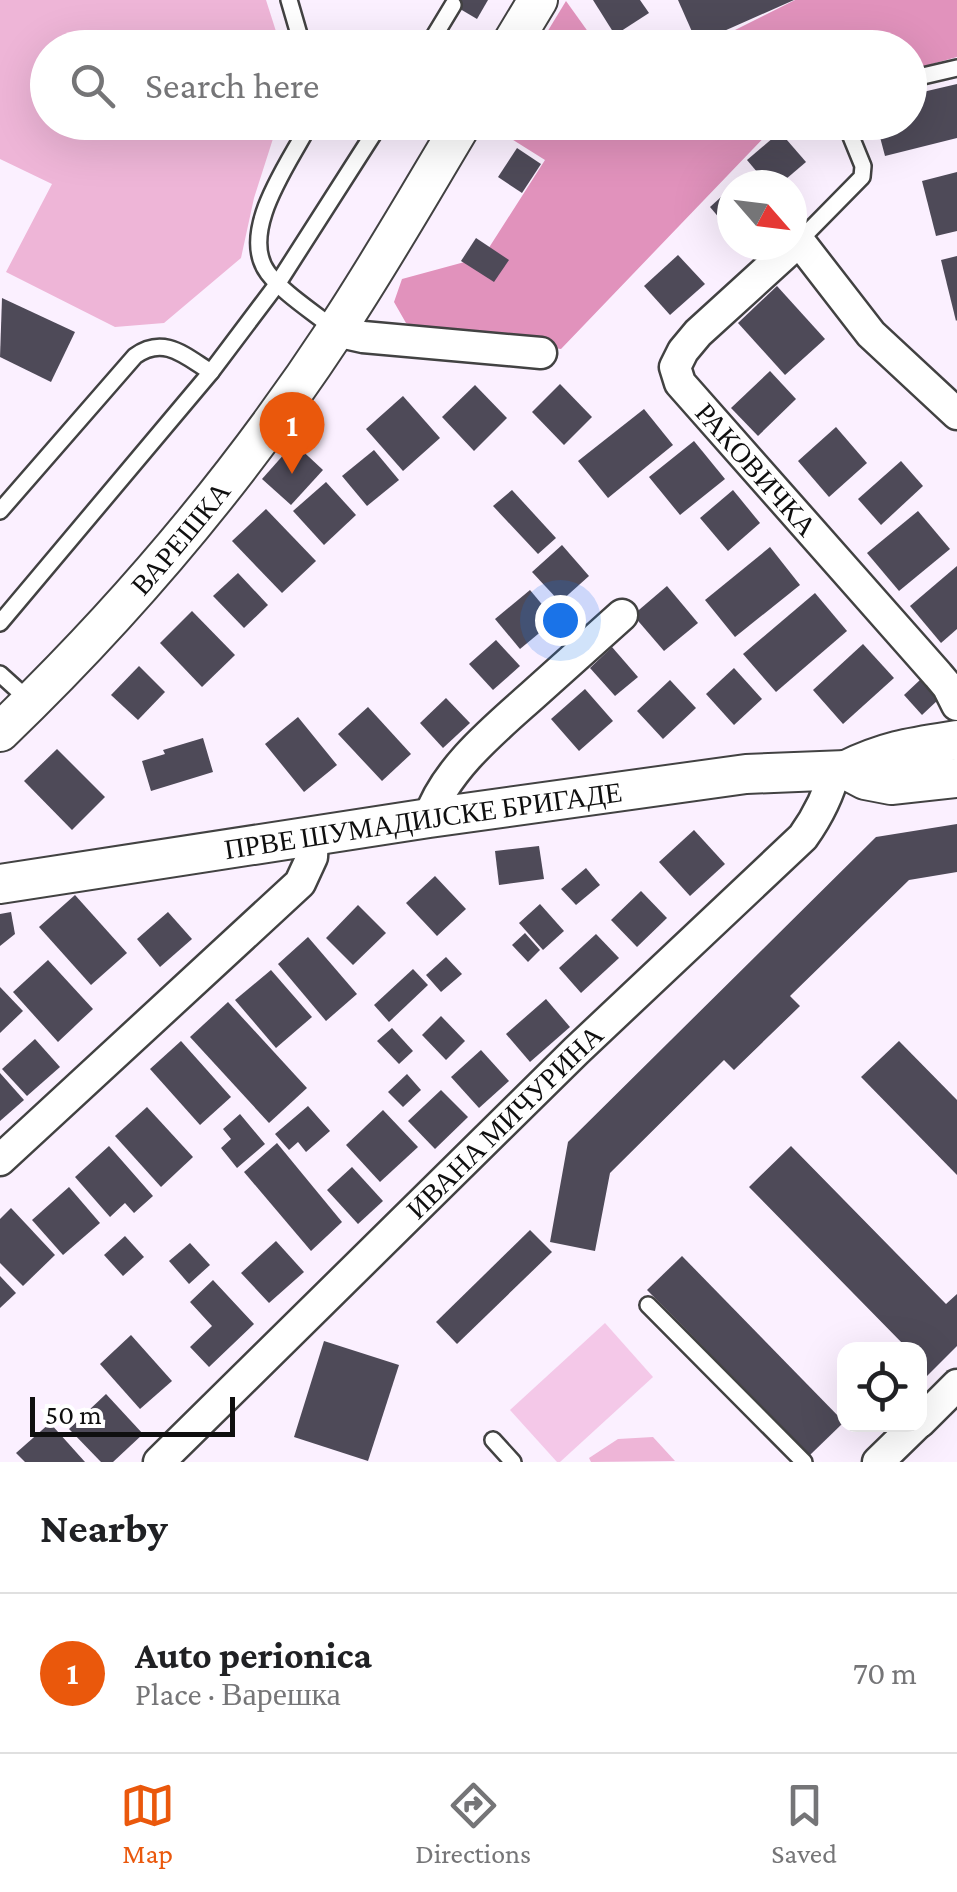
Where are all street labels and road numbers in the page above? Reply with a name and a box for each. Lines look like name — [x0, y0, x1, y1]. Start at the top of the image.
street label: РАКОВИЧКА — [689, 397, 823, 543]
street label: ВАРЕШКА — [125, 475, 237, 601]
street label: ПРВЕ ШУМАДИЈСКЕ БРИГАДЕ — [222, 776, 624, 865]
street label: ИВАНА МИЧУРИНА — [400, 1018, 610, 1225]

